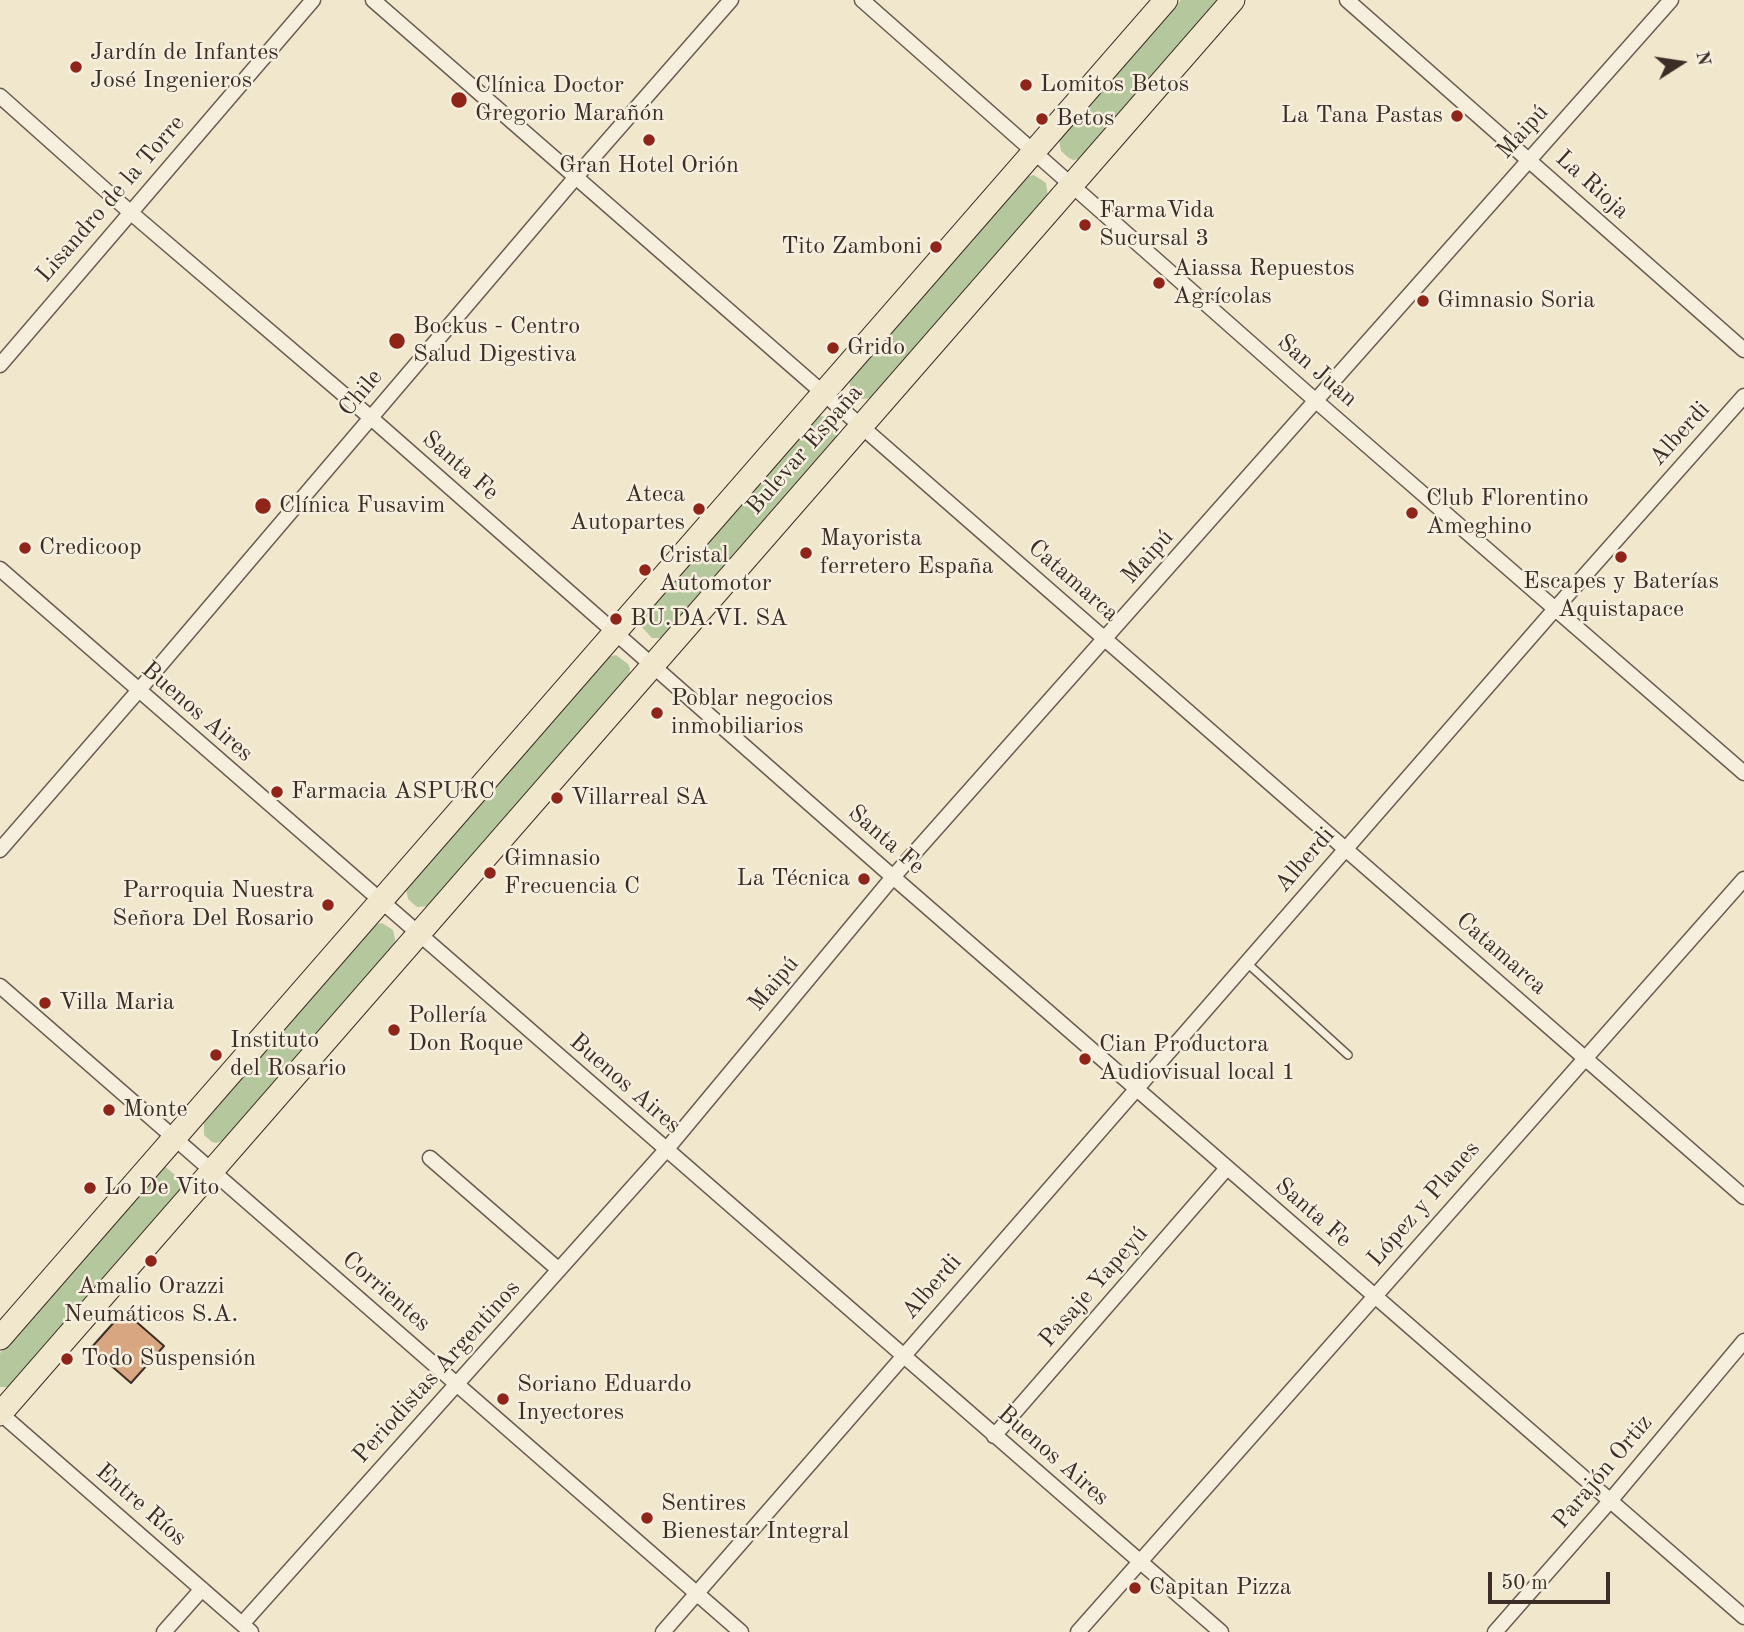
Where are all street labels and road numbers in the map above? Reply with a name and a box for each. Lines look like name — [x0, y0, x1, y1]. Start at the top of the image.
street label: Maipú — [1491, 99, 1555, 165]
street label: Lisandro de la Torre — [31, 109, 191, 289]
street label: La Rioja — [1549, 144, 1635, 226]
street label: San Juan — [1271, 328, 1363, 414]
street label: Chile — [333, 363, 389, 423]
street label: Bulevar España — [741, 379, 869, 521]
street label: Alberdi — [1644, 396, 1716, 472]
street label: Santa Fe — [416, 425, 504, 507]
street label: Maipú — [1116, 524, 1180, 590]
street label: Catamarca — [1022, 534, 1124, 628]
street label: Buenos Aires — [135, 656, 259, 768]
street label: Santa Fe — [842, 799, 930, 881]
street label: Alberdi — [1269, 821, 1341, 899]
street label: Catamarca — [1450, 907, 1552, 1001]
street label: Maipú — [742, 950, 806, 1018]
street label: Buenos Aires — [563, 1028, 687, 1140]
street label: López y Planes — [1362, 1135, 1486, 1273]
street label: Santa Fe — [1269, 1172, 1357, 1254]
street label: Pasaje Yapeyú — [1033, 1220, 1155, 1354]
street label: Corrientes — [336, 1246, 436, 1338]
street label: Alberdi — [896, 1248, 968, 1326]
street label: Periodistas Argentinos — [347, 1275, 527, 1469]
street label: Buenos Aires — [991, 1400, 1115, 1512]
street label: Parajón Ortiz — [1547, 1409, 1659, 1535]
street label: Entre Ríos — [89, 1458, 193, 1552]

